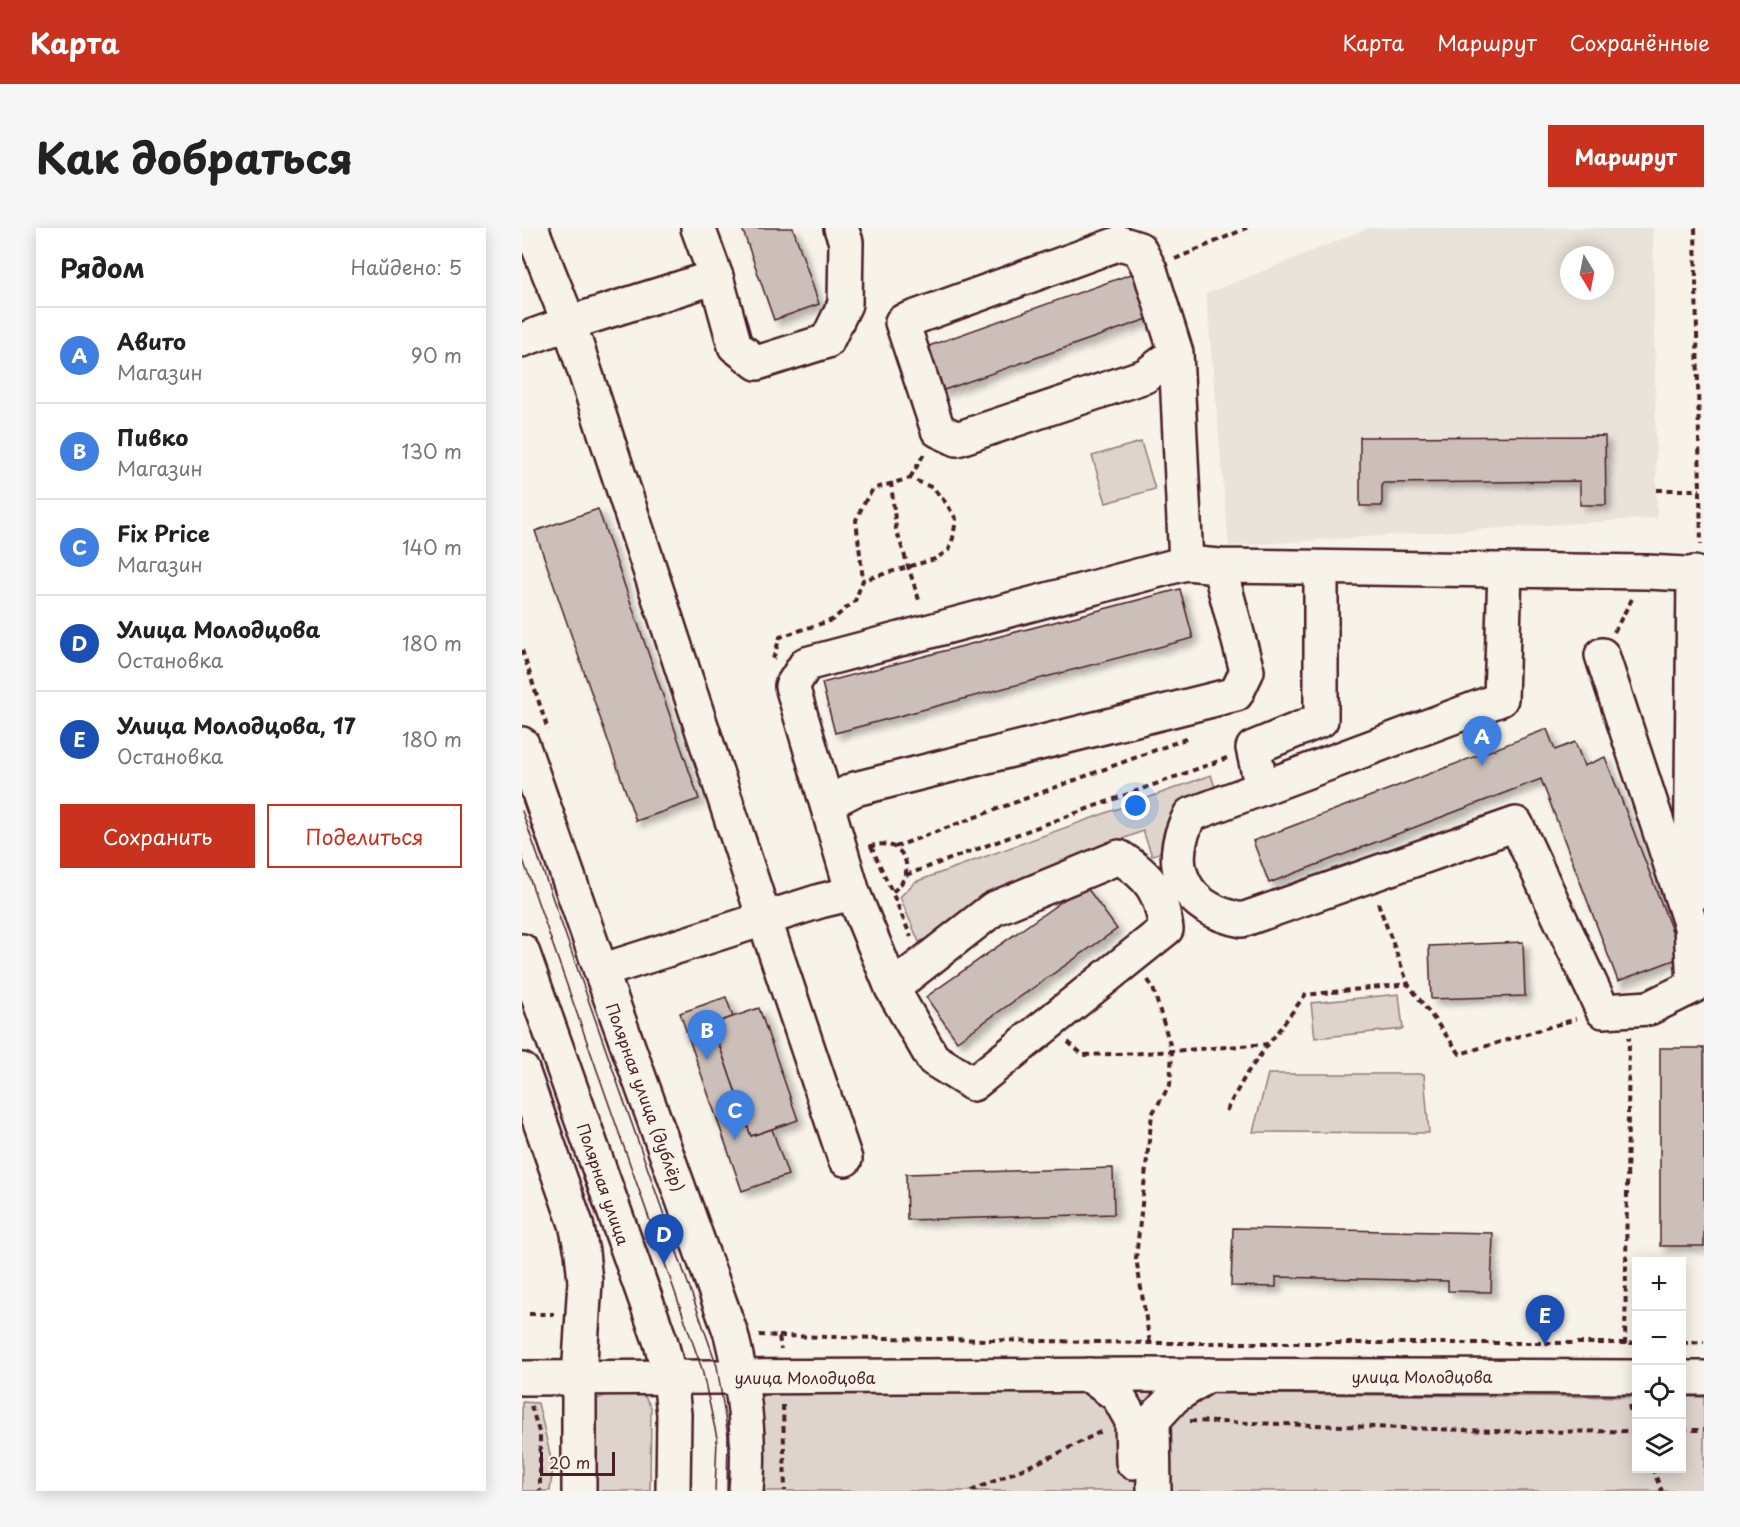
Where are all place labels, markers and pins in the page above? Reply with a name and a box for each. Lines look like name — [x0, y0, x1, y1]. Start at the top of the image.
pin: A — [1462, 716, 1502, 766]
pin: B — [688, 1010, 726, 1060]
pin: C — [716, 1090, 754, 1140]
pin: D — [644, 1214, 684, 1264]
pin: E — [1526, 1296, 1564, 1345]

